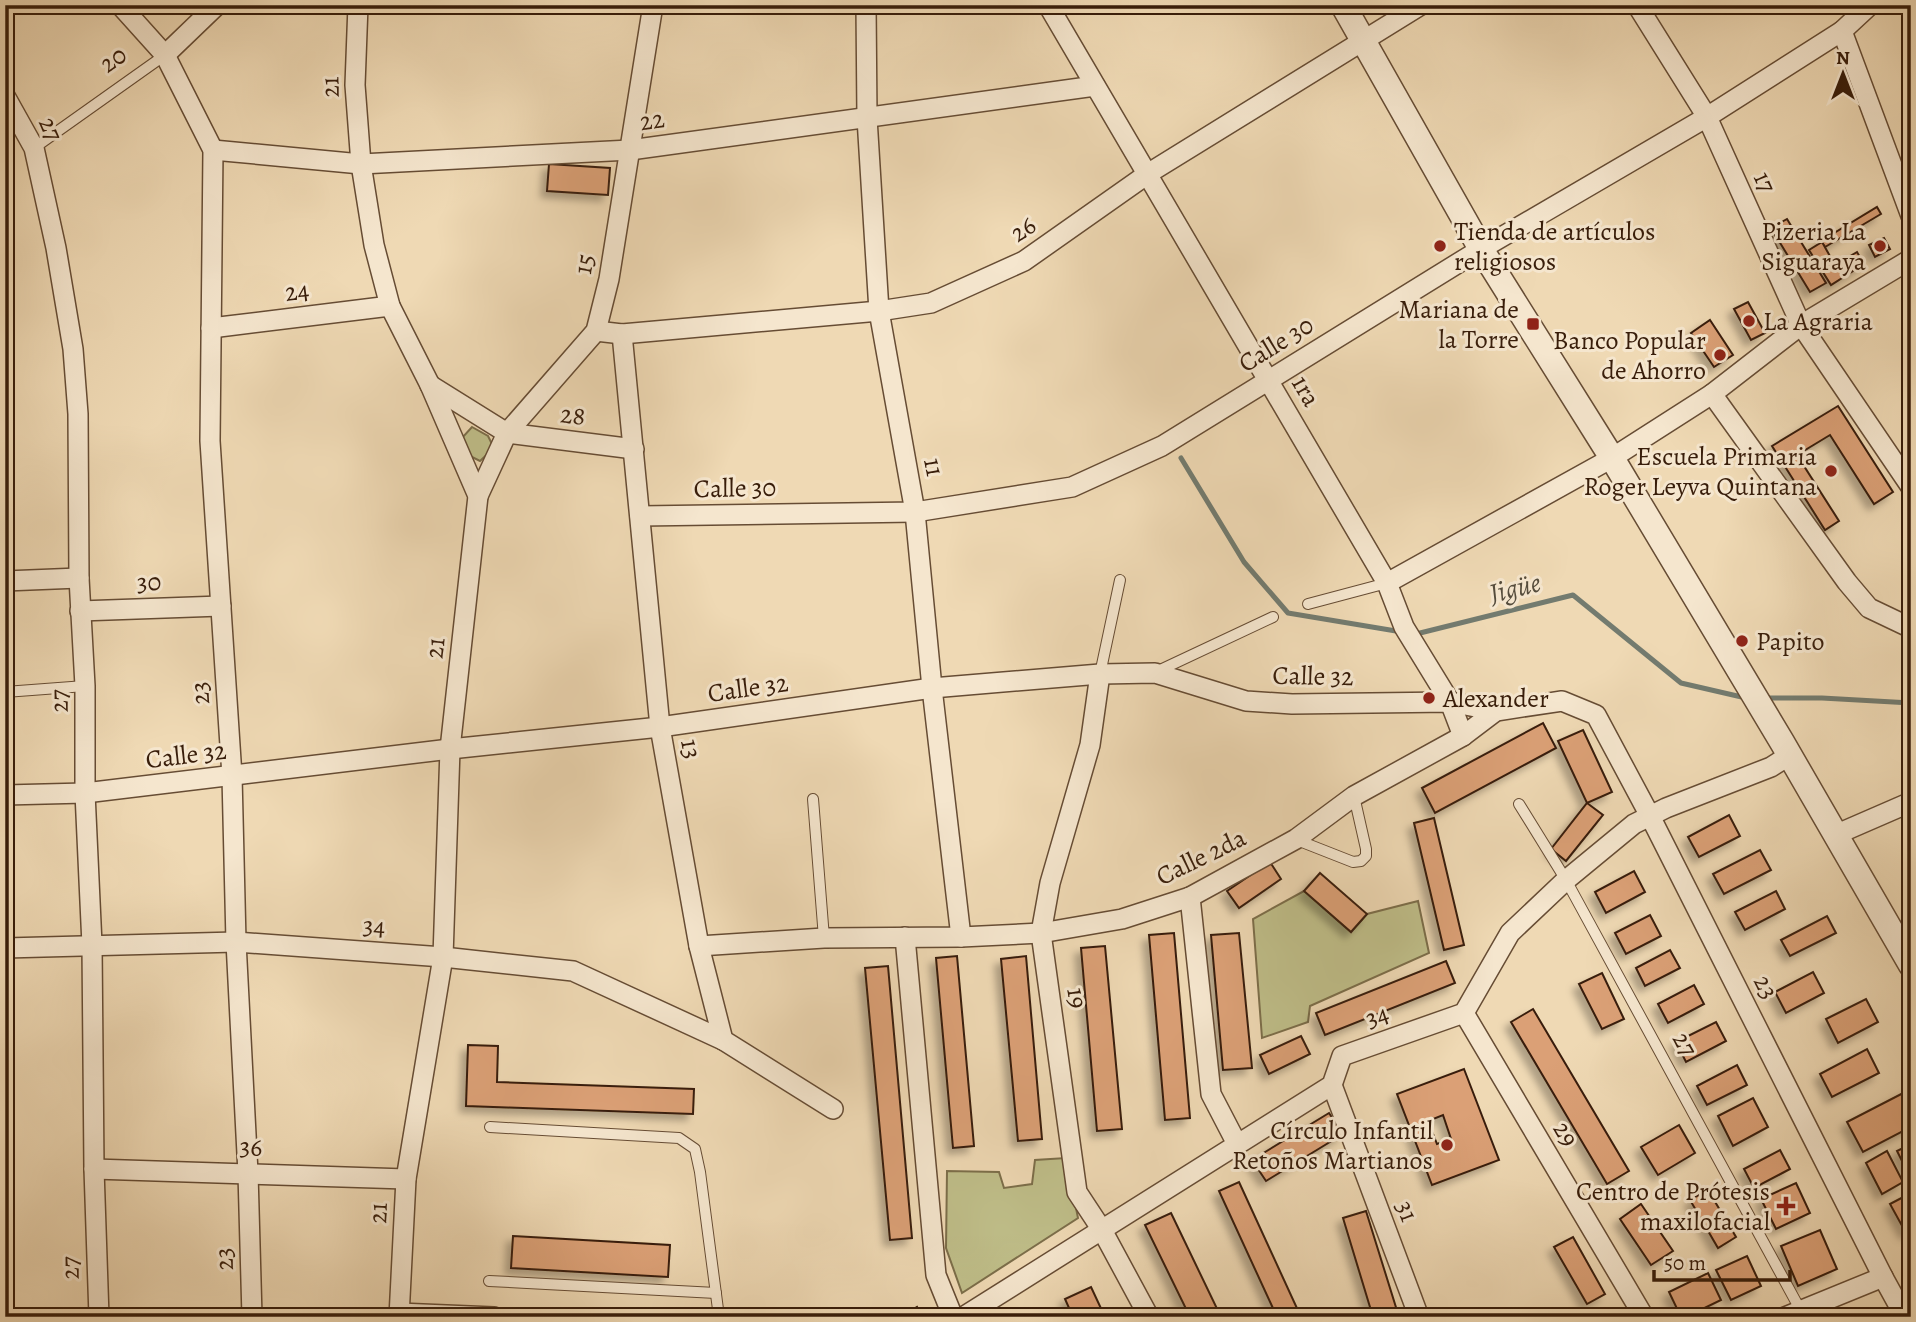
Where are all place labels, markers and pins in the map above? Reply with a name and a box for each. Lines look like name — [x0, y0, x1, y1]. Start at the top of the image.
place label: Tienda de artículos religiosos — [1454, 214, 1655, 279]
place label: Pizeria La Siguaraya — [1761, 214, 1866, 279]
marker: Tienda de artículos religiosos — [1432, 238, 1448, 254]
marker: Pizeria La Siguaraya — [1872, 238, 1888, 254]
place label: Mariana de la Torre — [1399, 292, 1519, 357]
place label: La Agraria — [1763, 304, 1873, 339]
marker: La Agraria — [1741, 313, 1757, 329]
marker: Mariana de la Torre — [1525, 316, 1541, 332]
place label: Banco Popular de Ahorro — [1553, 323, 1706, 388]
marker: Banco Popular de Ahorro — [1712, 347, 1728, 363]
place label: Escuela Primaria Roger Leyva Quintana — [1583, 439, 1817, 504]
marker: Escuela Primaria Roger Leyva Quintana — [1823, 463, 1839, 479]
place label: Papito — [1756, 624, 1825, 659]
marker: Papito — [1734, 633, 1750, 649]
place label: Alexander — [1442, 681, 1549, 716]
marker: Alexander — [1421, 690, 1437, 706]
place label: Círculo Infantil Retoños Martianos — [1232, 1113, 1433, 1178]
marker: Círculo Infantil Retoños Martianos — [1439, 1137, 1455, 1153]
place label: Centro de Prótesis maxilofacial — [1576, 1174, 1770, 1239]
marker: Centro de Prótesis maxilofacial — [1776, 1196, 1796, 1216]

